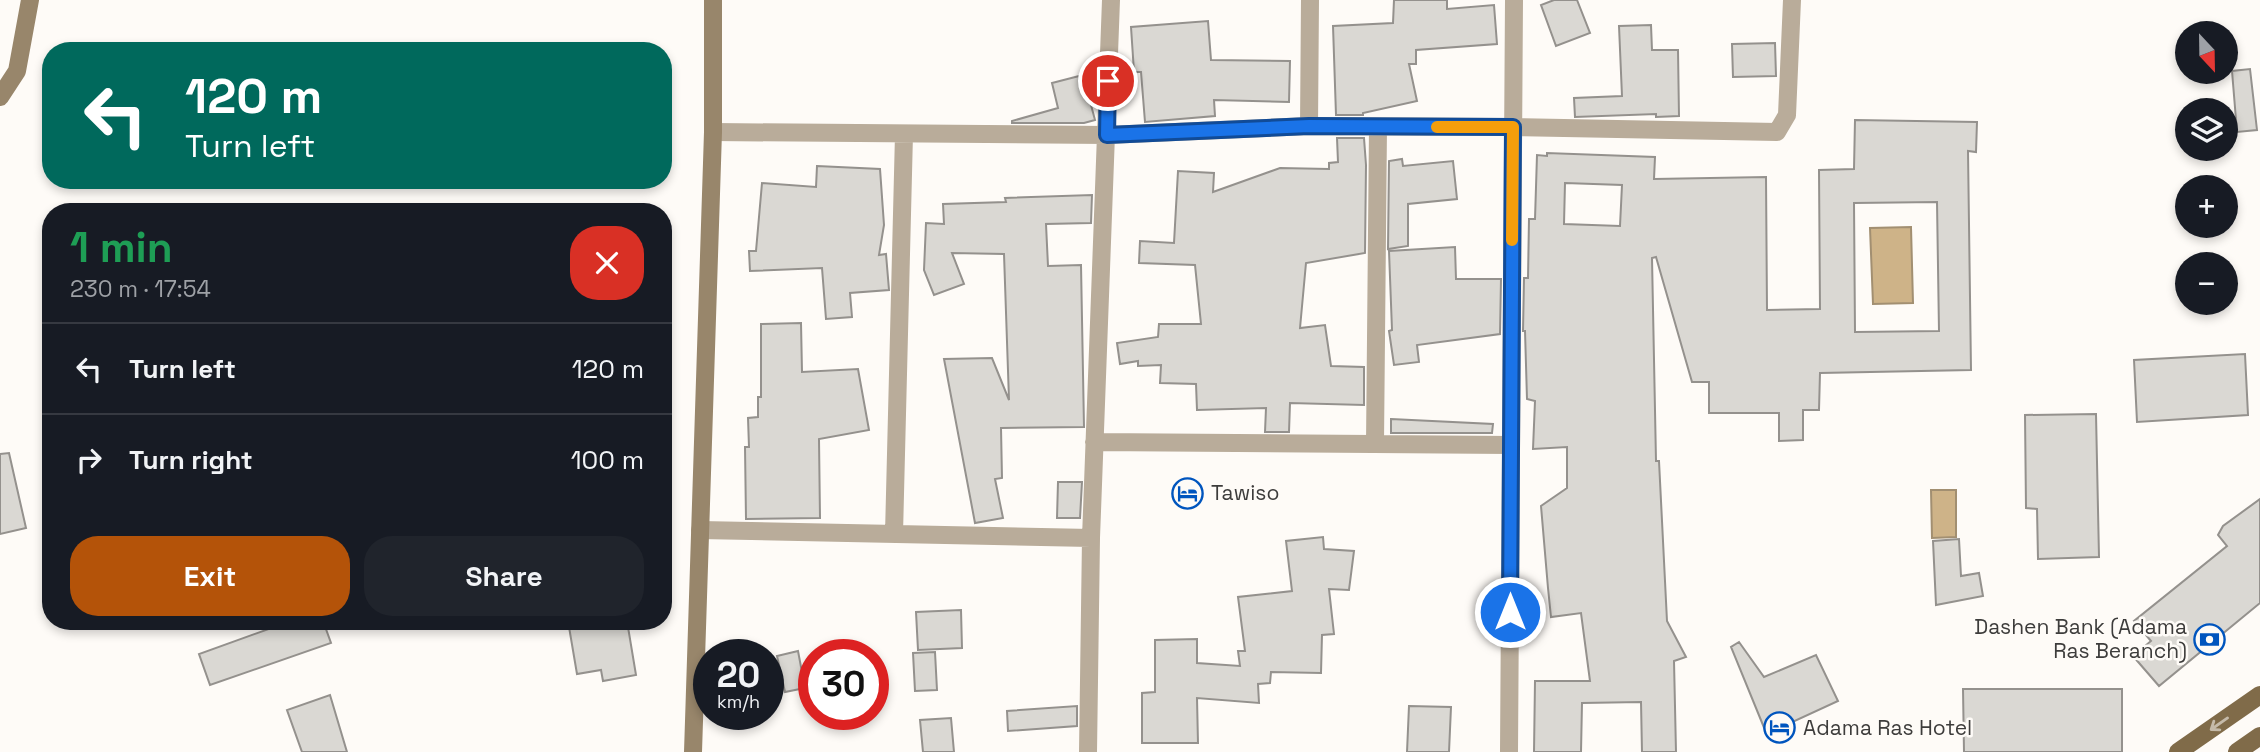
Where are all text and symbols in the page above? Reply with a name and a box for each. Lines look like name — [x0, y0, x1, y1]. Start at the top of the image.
north arrow — [2175, 21, 2238, 84]
map controls — [2175, 21, 2238, 315]
pin — [1078, 51, 1138, 111]
icon: arrive — [1089, 62, 1127, 100]
text: 120 m — [185, 65, 322, 127]
icon: left — [70, 70, 161, 161]
button: layers — [2175, 98, 2238, 161]
text: Turn left — [185, 126, 315, 166]
button: + — [2175, 175, 2238, 238]
text: 1 min — [70, 221, 173, 274]
button: close — [570, 226, 644, 300]
button: − — [2175, 252, 2238, 315]
text: 230 m · 17:54 — [70, 274, 211, 304]
icon: left — [70, 350, 108, 388]
text: Turn left — [129, 352, 236, 386]
text: 120 m — [572, 352, 644, 386]
icon: right — [70, 441, 108, 479]
text: Turn right — [129, 443, 253, 477]
text: 100 m — [571, 443, 644, 477]
hotel icon: Tawiso — [1171, 476, 1205, 510]
place label: Tawiso — [1211, 479, 1279, 506]
button: Exit — [70, 536, 350, 616]
button: Share — [364, 536, 644, 616]
position arrow — [1473, 575, 1547, 649]
place label: Dashen Bank (Adama Ras Beranch) — [1974, 613, 2187, 664]
bank icon: Dashen Bank (Adama Ras Beranch) — [2193, 622, 2227, 656]
speed limit sign: 30 — [798, 639, 889, 730]
text: 20 — [717, 653, 760, 697]
text: km/h — [717, 690, 760, 713]
hotel icon: Adama Ras Hotel — [1763, 711, 1797, 745]
place label: Adama Ras Hotel — [1803, 714, 1972, 741]
one-way arrow — [2210, 716, 2229, 731]

